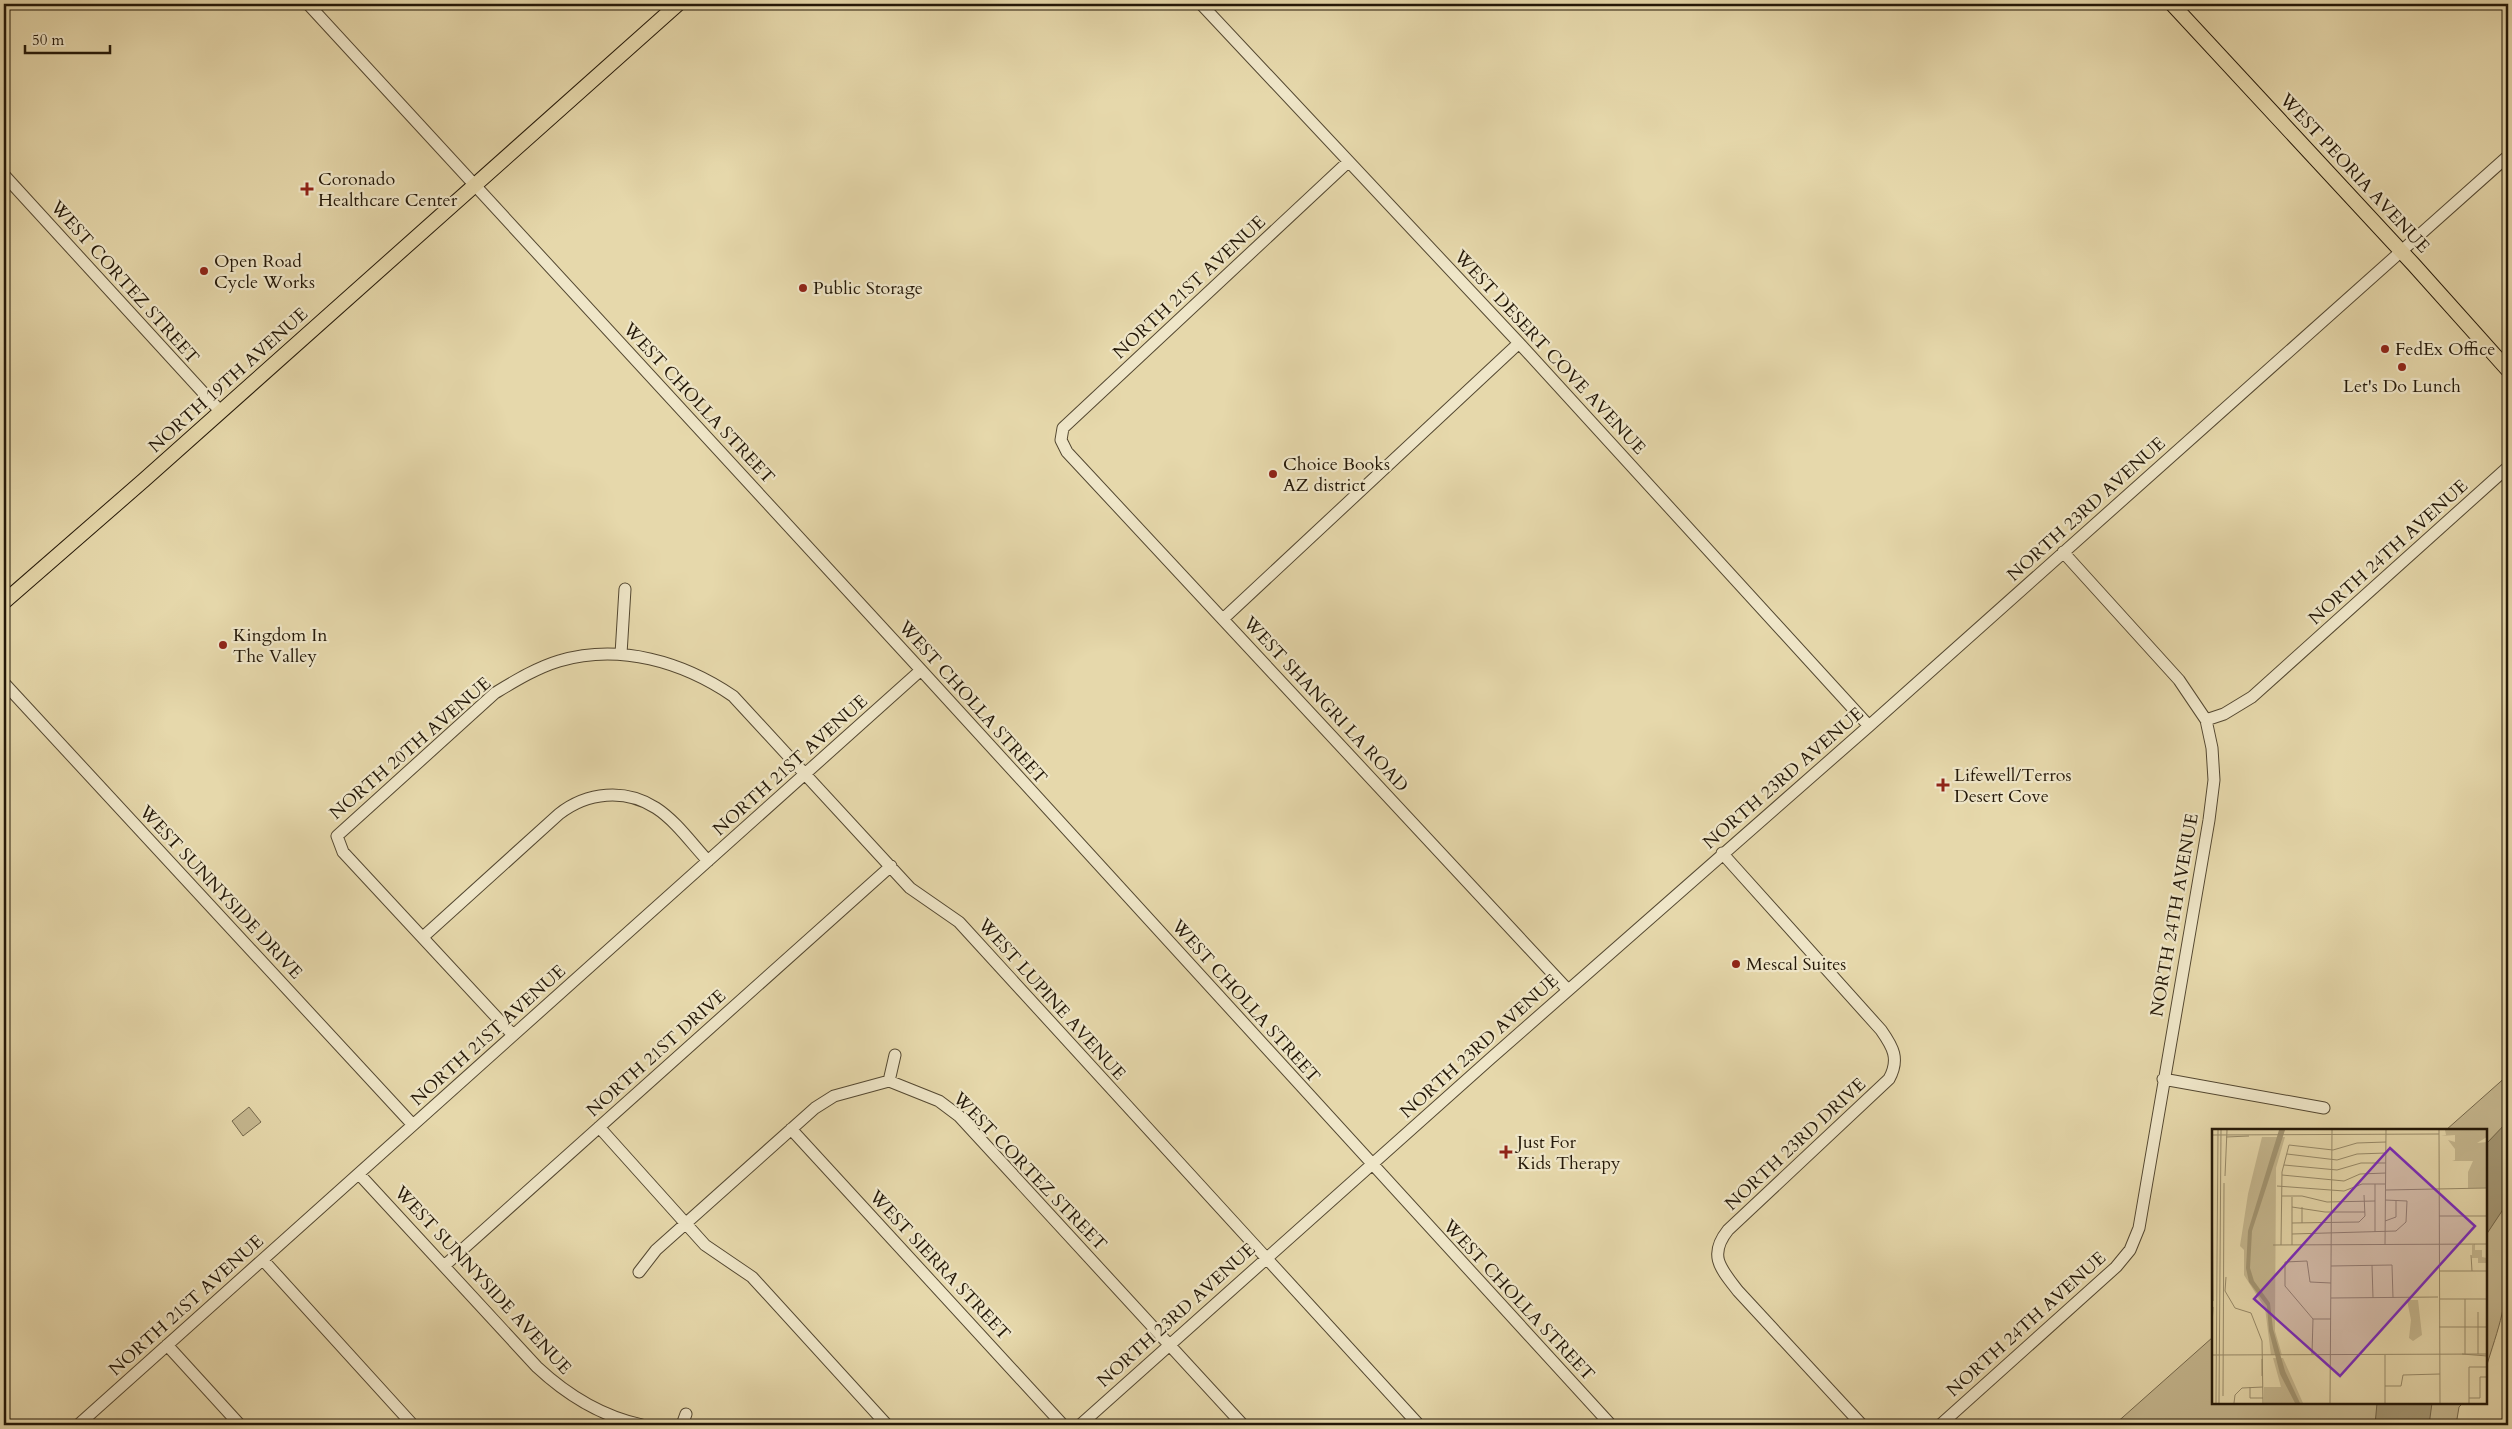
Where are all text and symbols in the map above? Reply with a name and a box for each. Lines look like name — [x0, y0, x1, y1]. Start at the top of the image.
scale bar — [25, 22, 110, 54]
text: 50 m — [32, 30, 64, 50]
street label: WEST PEORIA AVENUE — [2273, 87, 2435, 259]
place label: Coronado Healthcare Center — [318, 167, 458, 213]
marker: Coronado Healthcare Center — [300, 182, 314, 196]
street label: WEST CORTEZ STREET — [44, 194, 205, 369]
street label: NORTH 21ST AVENUE — [1108, 210, 1271, 365]
street label: WEST DESERT COVE AVENUE — [1447, 244, 1651, 460]
place label: Open Road Cycle Works — [214, 249, 315, 295]
marker: Open Road Cycle Works — [198, 265, 210, 277]
place label: Public Storage — [813, 276, 923, 301]
marker: Public Storage — [797, 282, 809, 294]
street label: NORTH 19TH AVENUE — [143, 302, 313, 459]
street label: WEST CHOLLA STREET — [617, 317, 780, 489]
place label: FedEx Office — [2395, 337, 2495, 362]
marker: FedEx Office — [2379, 343, 2391, 355]
marker: Let's Do Lunch — [2396, 361, 2408, 373]
place label: Let's Do Lunch — [2343, 374, 2461, 399]
street label: NORTH 23RD AVENUE — [2002, 431, 2171, 587]
place label: Choice Books AZ district — [1283, 452, 1390, 498]
marker: Choice Books AZ district — [1267, 468, 1279, 480]
street label: NORTH 24TH AVENUE — [2303, 474, 2473, 631]
street label: WEST SHANGRI LA ROAD — [1237, 610, 1414, 798]
street label: WEST CHOLLA STREET — [892, 614, 1053, 789]
place label: Kingdom In The Valley — [233, 623, 328, 669]
marker: Kingdom In The Valley — [217, 639, 229, 651]
street label: NORTH 20TH AVENUE — [324, 671, 496, 825]
street label: NORTH 21ST AVENUE — [708, 689, 873, 842]
street label: NORTH 23RD AVENUE — [1698, 702, 1869, 855]
place label: Lifewell/Terros Desert Cove — [1954, 763, 2071, 809]
marker: Lifewell/Terros Desert Cove — [1936, 778, 1950, 792]
street label: WEST SUNNYSIDE DRIVE — [133, 799, 308, 985]
street label: NORTH 24TH AVENUE — [2144, 811, 2205, 1019]
street label: WEST LUPINE AVENUE — [971, 912, 1131, 1086]
street label: WEST CHOLLA STREET — [1165, 913, 1326, 1088]
place label: Mescal Suites — [1746, 952, 1846, 977]
marker: Mescal Suites — [1730, 958, 1742, 970]
street label: NORTH 21ST AVENUE — [406, 959, 571, 1112]
street label: NORTH 23RD AVENUE — [1395, 968, 1564, 1124]
street label: NORTH 21ST DRIVE — [581, 984, 731, 1123]
street label: NORTH 23RD DRIVE — [1719, 1072, 1871, 1216]
street label: WEST CORTEZ STREET — [946, 1086, 1112, 1256]
inset map — [2212, 1129, 2487, 1404]
place label: Just For Kids Therapy — [1514, 1130, 1621, 1176]
marker: Just For Kids Therapy — [1499, 1145, 1513, 1159]
street label: WEST SUNNYSIDE AVENUE — [388, 1180, 577, 1380]
street label: WEST SIERRA STREET — [863, 1184, 1016, 1346]
street label: WEST CHOLLA STREET — [1437, 1214, 1600, 1386]
street label: NORTH 21ST AVENUE — [104, 1229, 269, 1382]
street label: NORTH 23RD AVENUE — [1092, 1237, 1261, 1393]
street label: NORTH 24TH AVENUE — [1941, 1246, 2111, 1403]

